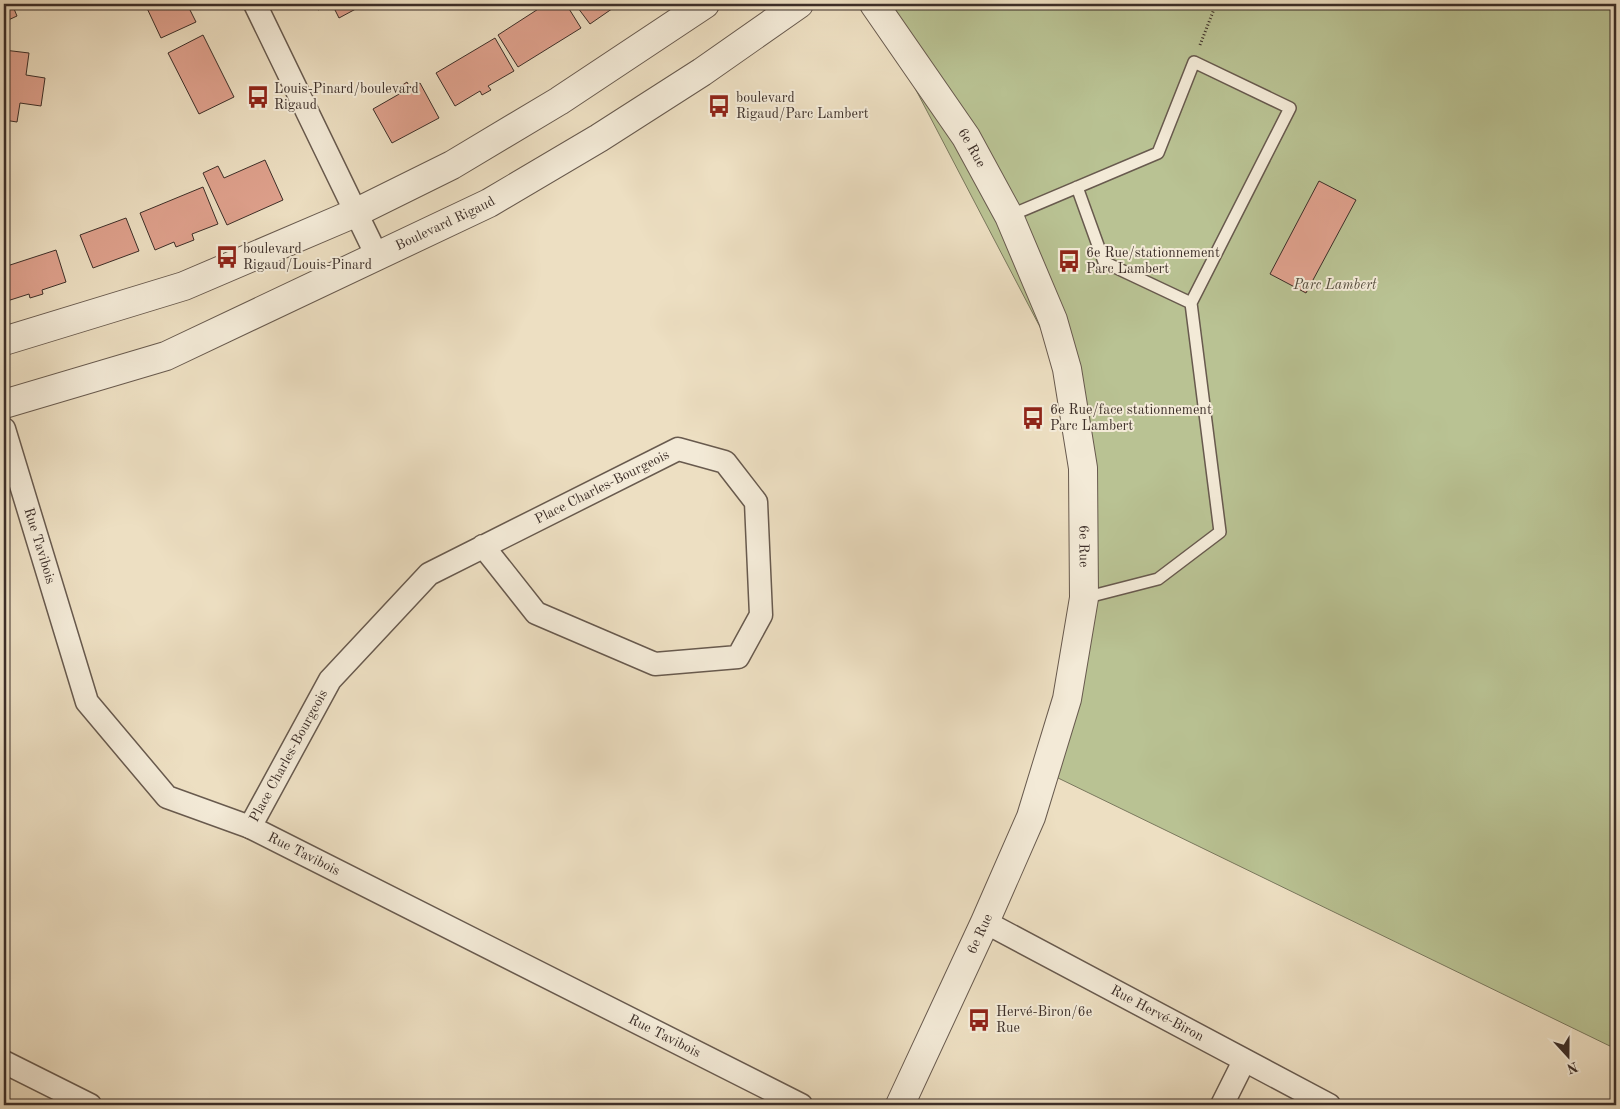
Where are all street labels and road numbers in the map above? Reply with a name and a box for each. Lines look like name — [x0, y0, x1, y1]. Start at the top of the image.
street label: 6e Rue — [955, 126, 988, 170]
street label: Boulevard Rigaud — [393, 194, 498, 253]
street label: Place Charles-Bourgeois — [532, 448, 672, 527]
street label: Rue Tavibois — [21, 506, 58, 585]
street label: 6e Rue — [1076, 525, 1091, 567]
street label: Place Charles-Bourgeois — [247, 687, 330, 824]
street label: Rue Tavibois — [265, 830, 342, 878]
street label: 6e Rue — [965, 912, 995, 956]
street label: Rue Hervé-Biron — [1108, 983, 1206, 1044]
street label: Rue Tavibois — [626, 1012, 703, 1060]

